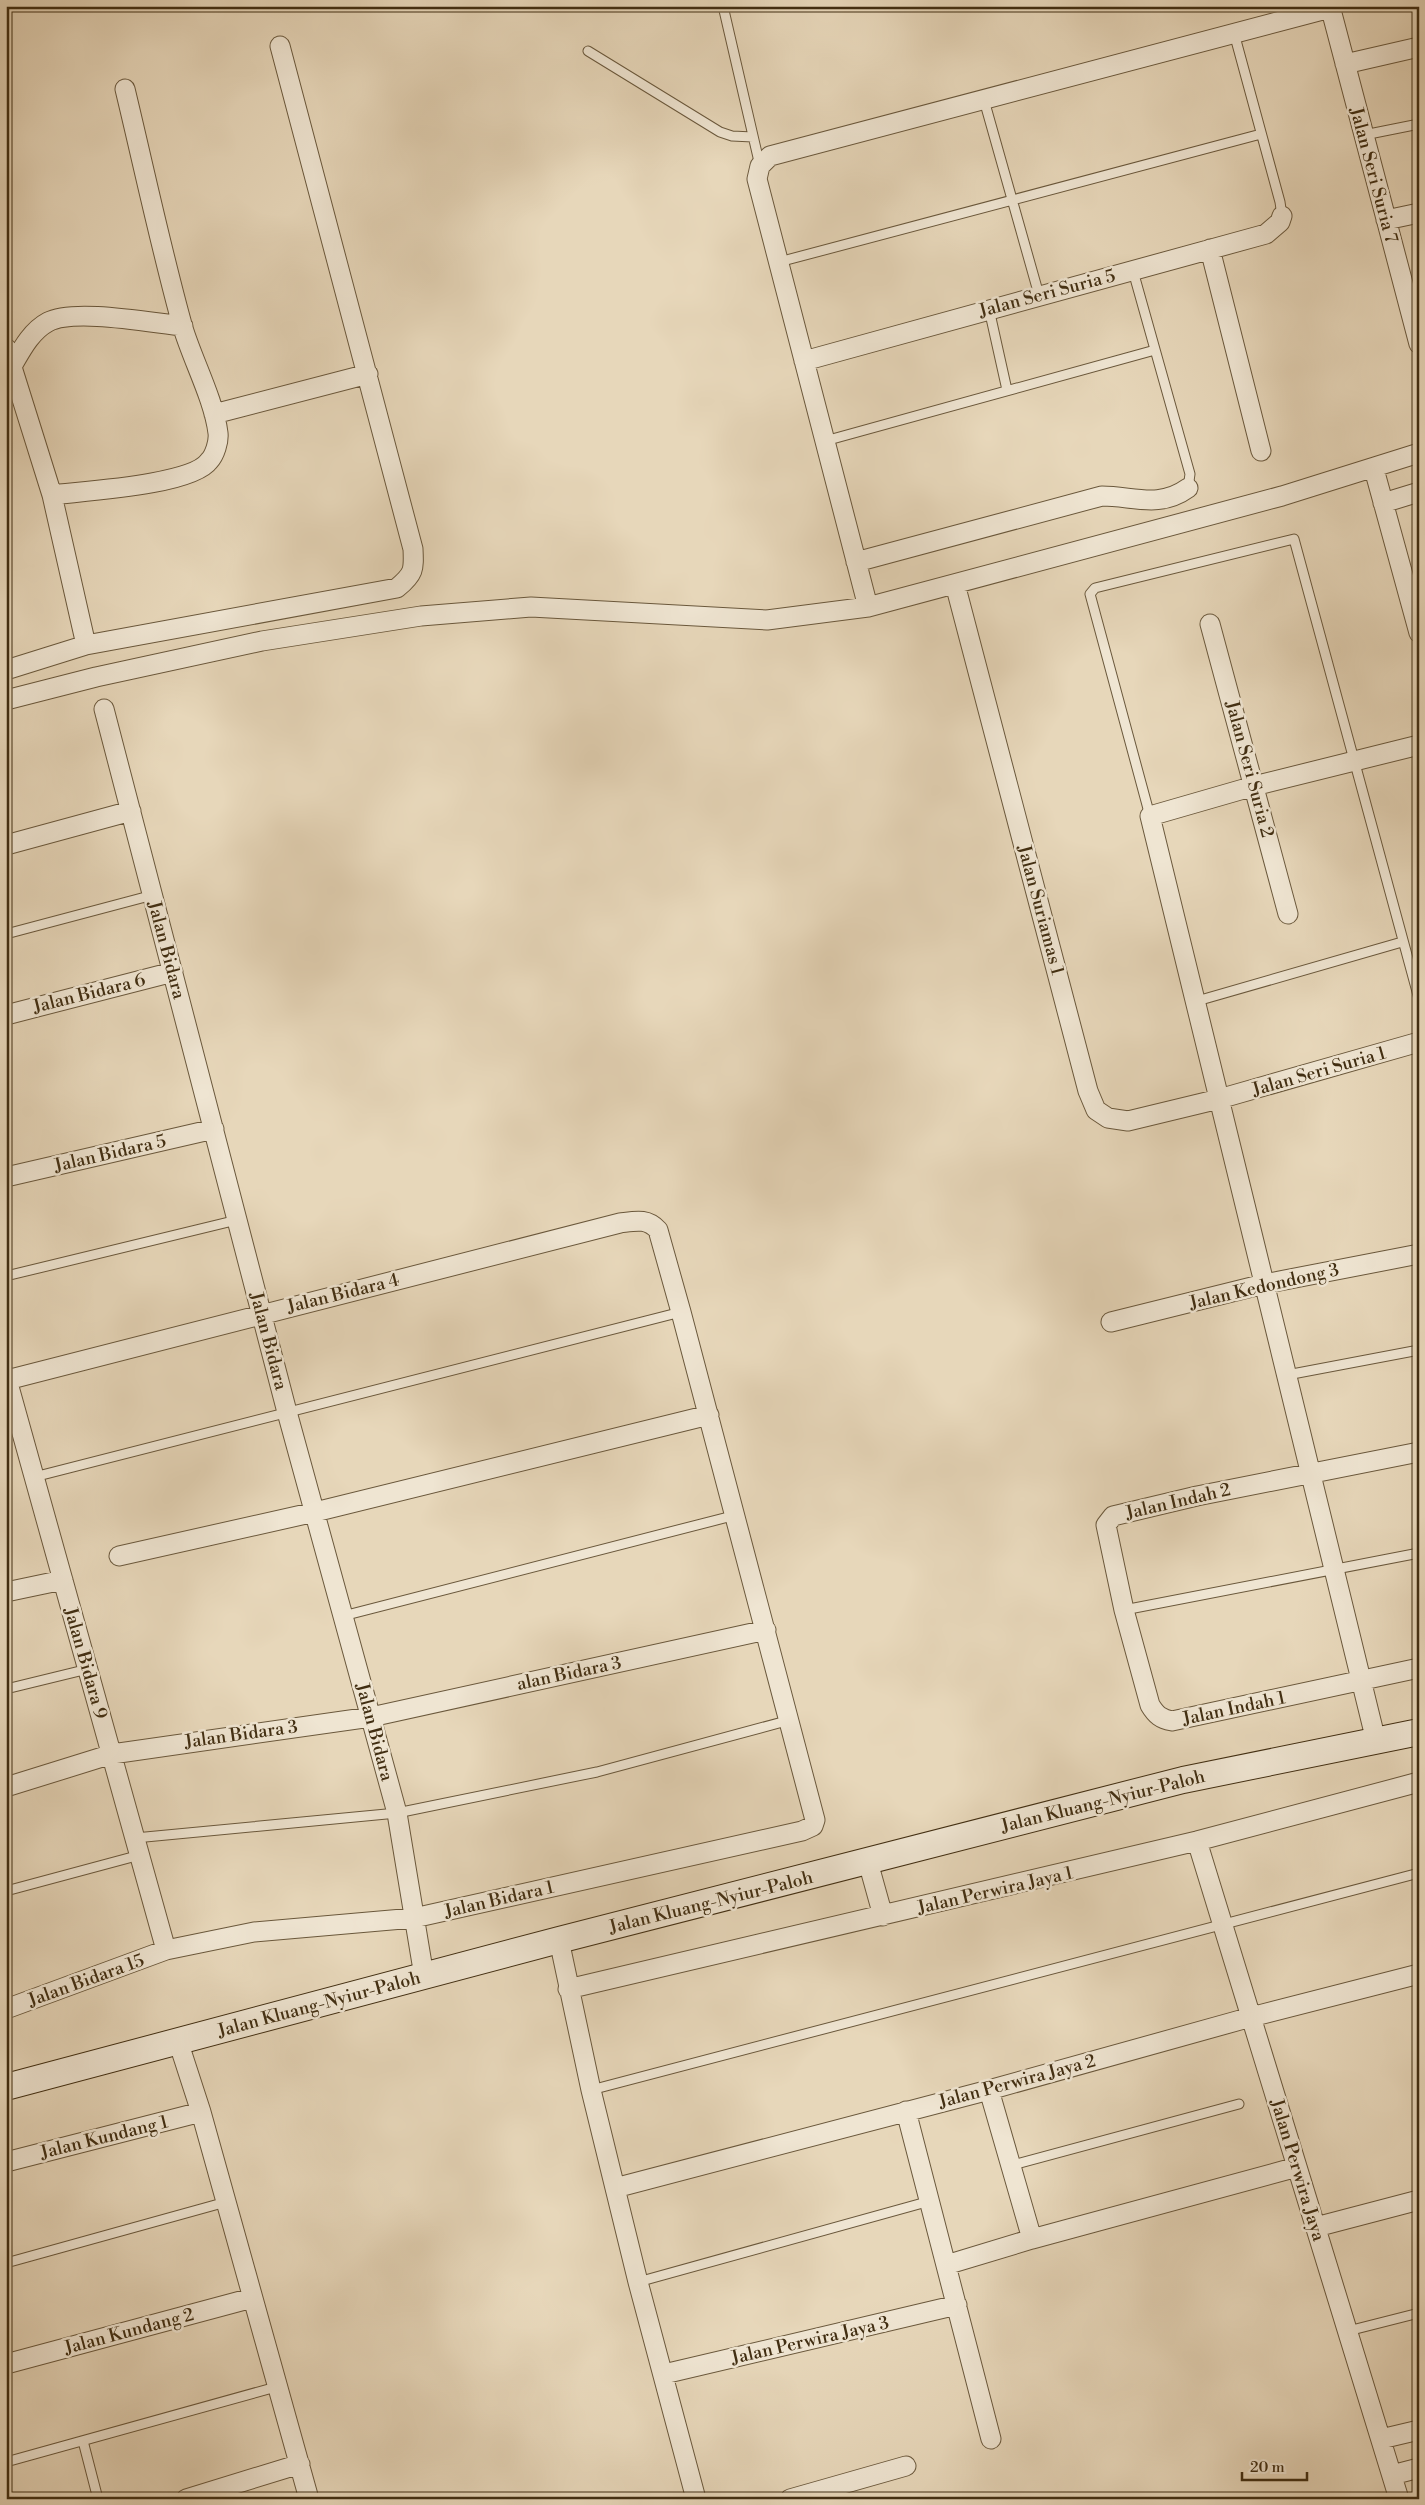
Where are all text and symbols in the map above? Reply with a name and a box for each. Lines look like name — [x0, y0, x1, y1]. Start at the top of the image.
street label: Jalan Seri Suria 7 — [1344, 104, 1403, 245]
street label: Jalan Seri Suria 5 — [975, 264, 1118, 323]
street label: Jalan Seri Suria 2 — [1220, 697, 1279, 840]
street label: Jalan Suriamas 1 — [1012, 842, 1069, 978]
street label: Jalan Bidara — [142, 898, 191, 1002]
street label: Jalan Bidara 6 — [30, 968, 148, 1019]
street label: Jalan Seri Suria 1 — [1249, 1041, 1389, 1102]
street label: Jalan Bidara 5 — [51, 1129, 168, 1178]
street label: Jalan Kedondong 3 — [1186, 1258, 1341, 1315]
street label: Jalan Bidara 4 — [284, 1268, 402, 1319]
street label: Jalan Bidara — [244, 1289, 293, 1393]
street label: Jalan Indah 2 — [1122, 1478, 1233, 1525]
street label: Jalan Bidara 9 — [58, 1604, 112, 1722]
street label: alan Bidara 3 — [515, 1651, 624, 1696]
street label: Jalan Bidara — [350, 1680, 399, 1784]
street label: Jalan Indah 1 — [1180, 1686, 1288, 1731]
street label: Jalan Bidara 3 — [182, 1715, 299, 1754]
street label: Jalan Kluang-Nyiur-Paloh — [998, 1765, 1208, 1838]
street label: Jalan Perwira Jaya 1 — [914, 1861, 1075, 1920]
street label: Jalan Kluang-Nyiur-Paloh — [606, 1866, 816, 1939]
street label: Jalan Bidara 1 — [441, 1876, 556, 1923]
street label: Jalan Bidara 15 — [24, 1949, 147, 2012]
street label: Jalan Kluang-Nyiur-Paloh — [214, 1966, 423, 2043]
street label: Jalan Perwira Jaya 2 — [935, 2049, 1098, 2114]
street label: Jalan Perwira Jaya — [1265, 2095, 1330, 2245]
street label: Jalan Kundang 1 — [37, 2110, 171, 2165]
street label: Jalan Kundang 2 — [61, 2303, 197, 2360]
street label: Jalan Perwira Jaya 3 — [728, 2311, 891, 2370]
scale bar — [1242, 2450, 1308, 2482]
text: 20 m — [1250, 2458, 1285, 2477]

